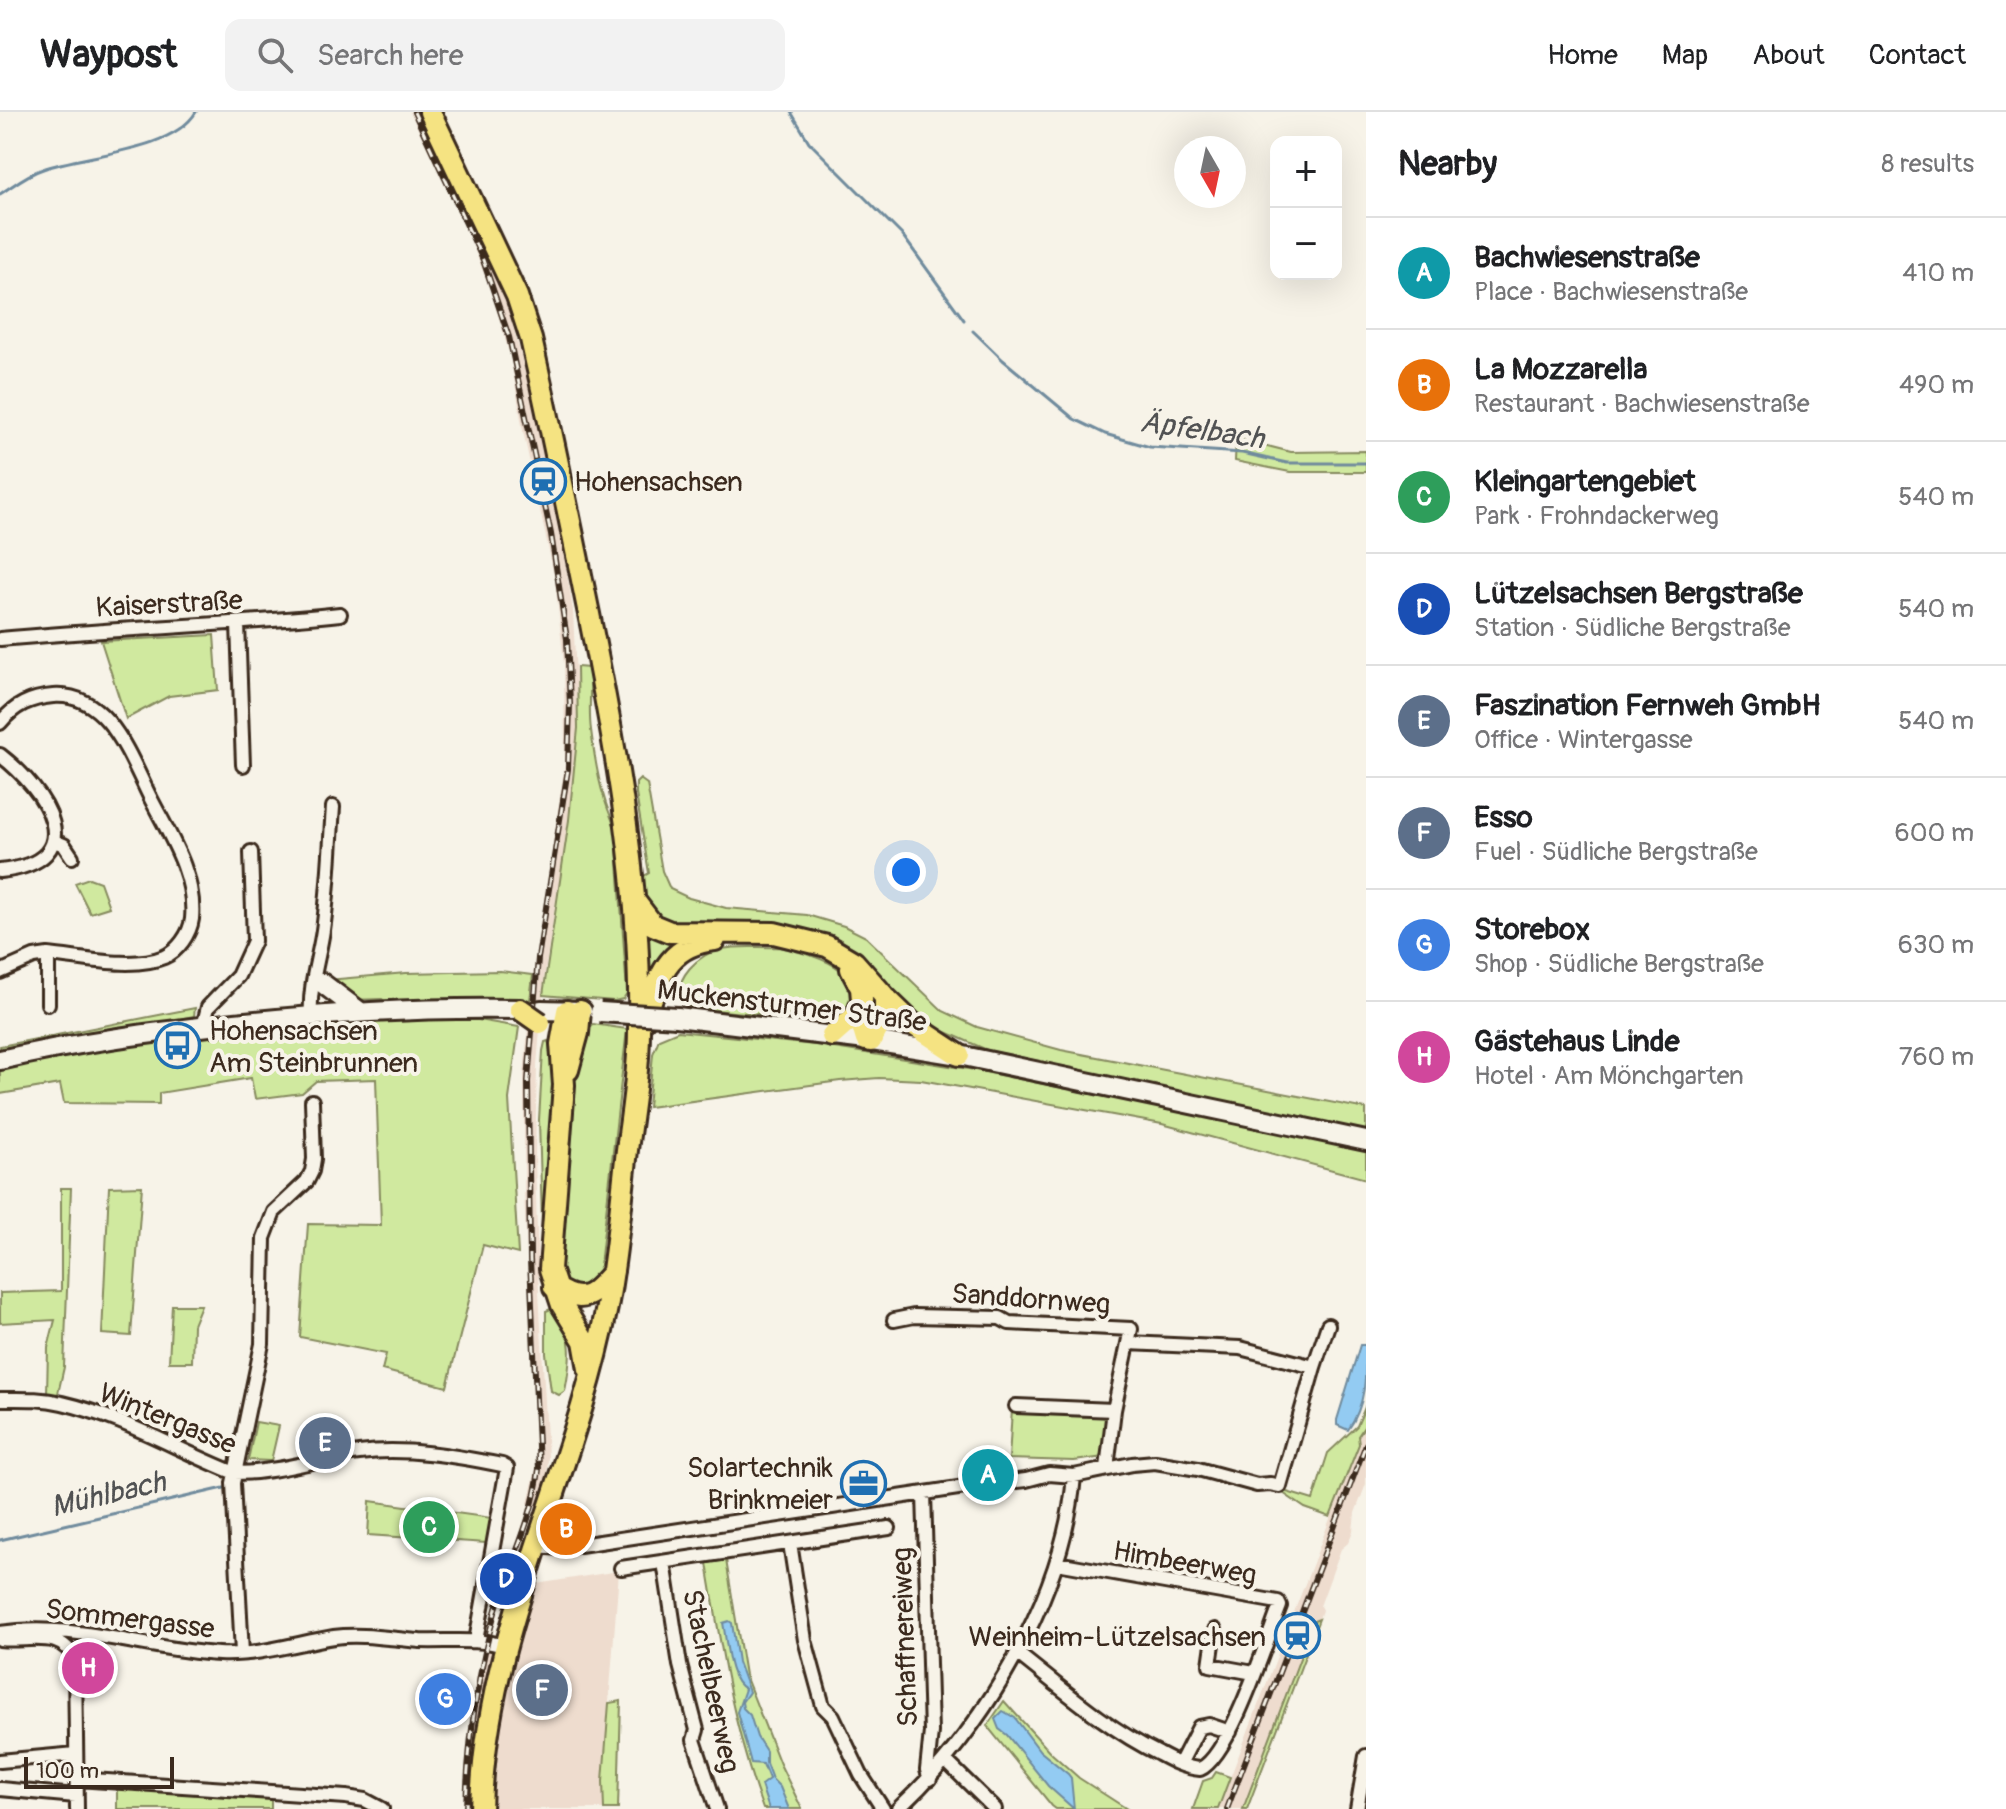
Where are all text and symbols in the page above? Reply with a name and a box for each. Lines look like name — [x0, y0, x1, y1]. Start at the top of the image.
search box — [225, 19, 785, 91]
text: Waypost — [40, 31, 177, 79]
icon: search — [253, 33, 297, 77]
text: Search here — [317, 37, 464, 74]
text: Home — [1547, 38, 1618, 73]
text: Map — [1662, 38, 1708, 73]
text: About — [1752, 38, 1825, 73]
text: Contact — [1869, 38, 1966, 73]
north arrow — [1174, 136, 1246, 208]
map controls — [1270, 136, 1342, 280]
button: + — [1270, 136, 1342, 208]
text: Nearby — [1398, 143, 1497, 186]
text: 8 results — [1881, 148, 1974, 180]
button: − — [1270, 208, 1342, 280]
text: Bachwiesenstraße — [1474, 239, 1700, 276]
text: A — [1416, 257, 1432, 289]
text: 410 m — [1902, 257, 1974, 289]
text: Place · Bachwiesenstraße — [1474, 276, 1748, 308]
text: La Mozzarella — [1474, 351, 1647, 388]
text: B — [1417, 369, 1431, 401]
text: 490 m — [1899, 369, 1974, 401]
text: Restaurant · Bachwiesenstraße — [1474, 388, 1810, 420]
water label: Äpfelbach — [1138, 404, 1268, 458]
station icon: Hohensachsen — [519, 457, 567, 505]
text: Kleingartengebiet — [1474, 463, 1696, 500]
place label: Hohensachsen — [574, 465, 743, 500]
text: C — [1416, 481, 1432, 513]
text: 540 m — [1898, 481, 1974, 513]
text: Park · Frohndackerweg — [1474, 500, 1719, 532]
text: Lützelsachsen Bergstraße — [1474, 575, 1803, 612]
street label: Kaiserstraße — [95, 583, 244, 626]
text: D — [1416, 593, 1432, 625]
text: 540 m — [1898, 593, 1974, 625]
text: Station · Südliche Bergstraße — [1474, 612, 1791, 644]
text: Faszination Fernweh GmbH — [1474, 687, 1821, 724]
text: E — [1417, 705, 1431, 737]
text: 540 m — [1898, 705, 1974, 737]
text: Office · Wintergasse — [1474, 724, 1693, 756]
text: Esso — [1474, 799, 1533, 836]
text: F — [1416, 817, 1432, 849]
text: 600 m — [1895, 817, 1974, 849]
text: Fuel · Südliche Bergstraße — [1474, 836, 1758, 868]
your location — [886, 852, 926, 892]
text: Storebox — [1474, 911, 1590, 948]
text: G — [1415, 929, 1433, 961]
text: 630 m — [1898, 929, 1974, 961]
text: Shop · Südliche Bergstraße — [1474, 948, 1764, 980]
street label: Muckensturmer Straße — [655, 973, 929, 1040]
place label: Hohensachsen Am Steinbrunnen — [209, 1014, 418, 1081]
bus stop icon: Hohensachsen Am Steinbrunnen — [154, 1022, 202, 1070]
text: Gästehaus Linde — [1474, 1023, 1680, 1060]
text: H — [1416, 1041, 1432, 1073]
text: 760 m — [1899, 1041, 1974, 1073]
text: Hotel · Am Mönchgarten — [1474, 1060, 1744, 1092]
street label: Sanddornweg — [950, 1276, 1111, 1322]
street label: Wintergasse — [94, 1376, 241, 1463]
pin: E — [299, 1413, 351, 1473]
pin: A — [962, 1445, 1014, 1505]
place label: Solartechnik Brinkmeier — [687, 1451, 833, 1518]
office icon: Solartechnik Brinkmeier — [840, 1459, 888, 1507]
water label: Mühlbach — [47, 1463, 171, 1526]
pin: C — [403, 1497, 455, 1557]
pin: B — [540, 1499, 592, 1559]
street label: Himbeerweg — [1110, 1534, 1259, 1593]
street label: Schaffnereiweg — [885, 1547, 926, 1727]
pin: D — [480, 1549, 532, 1609]
street label: Stachelbeerweg — [674, 1586, 747, 1776]
street label: Sommergasse — [43, 1592, 216, 1647]
station icon: Weinheim-Lützelsachsen — [1273, 1612, 1321, 1660]
place label: Weinheim-Lützelsachsen — [969, 1620, 1266, 1655]
pin: H — [62, 1638, 114, 1698]
pin: F — [516, 1660, 568, 1720]
pin: G — [419, 1669, 471, 1729]
scale bar — [24, 1753, 174, 1789]
text: 100 m — [36, 1757, 99, 1785]

